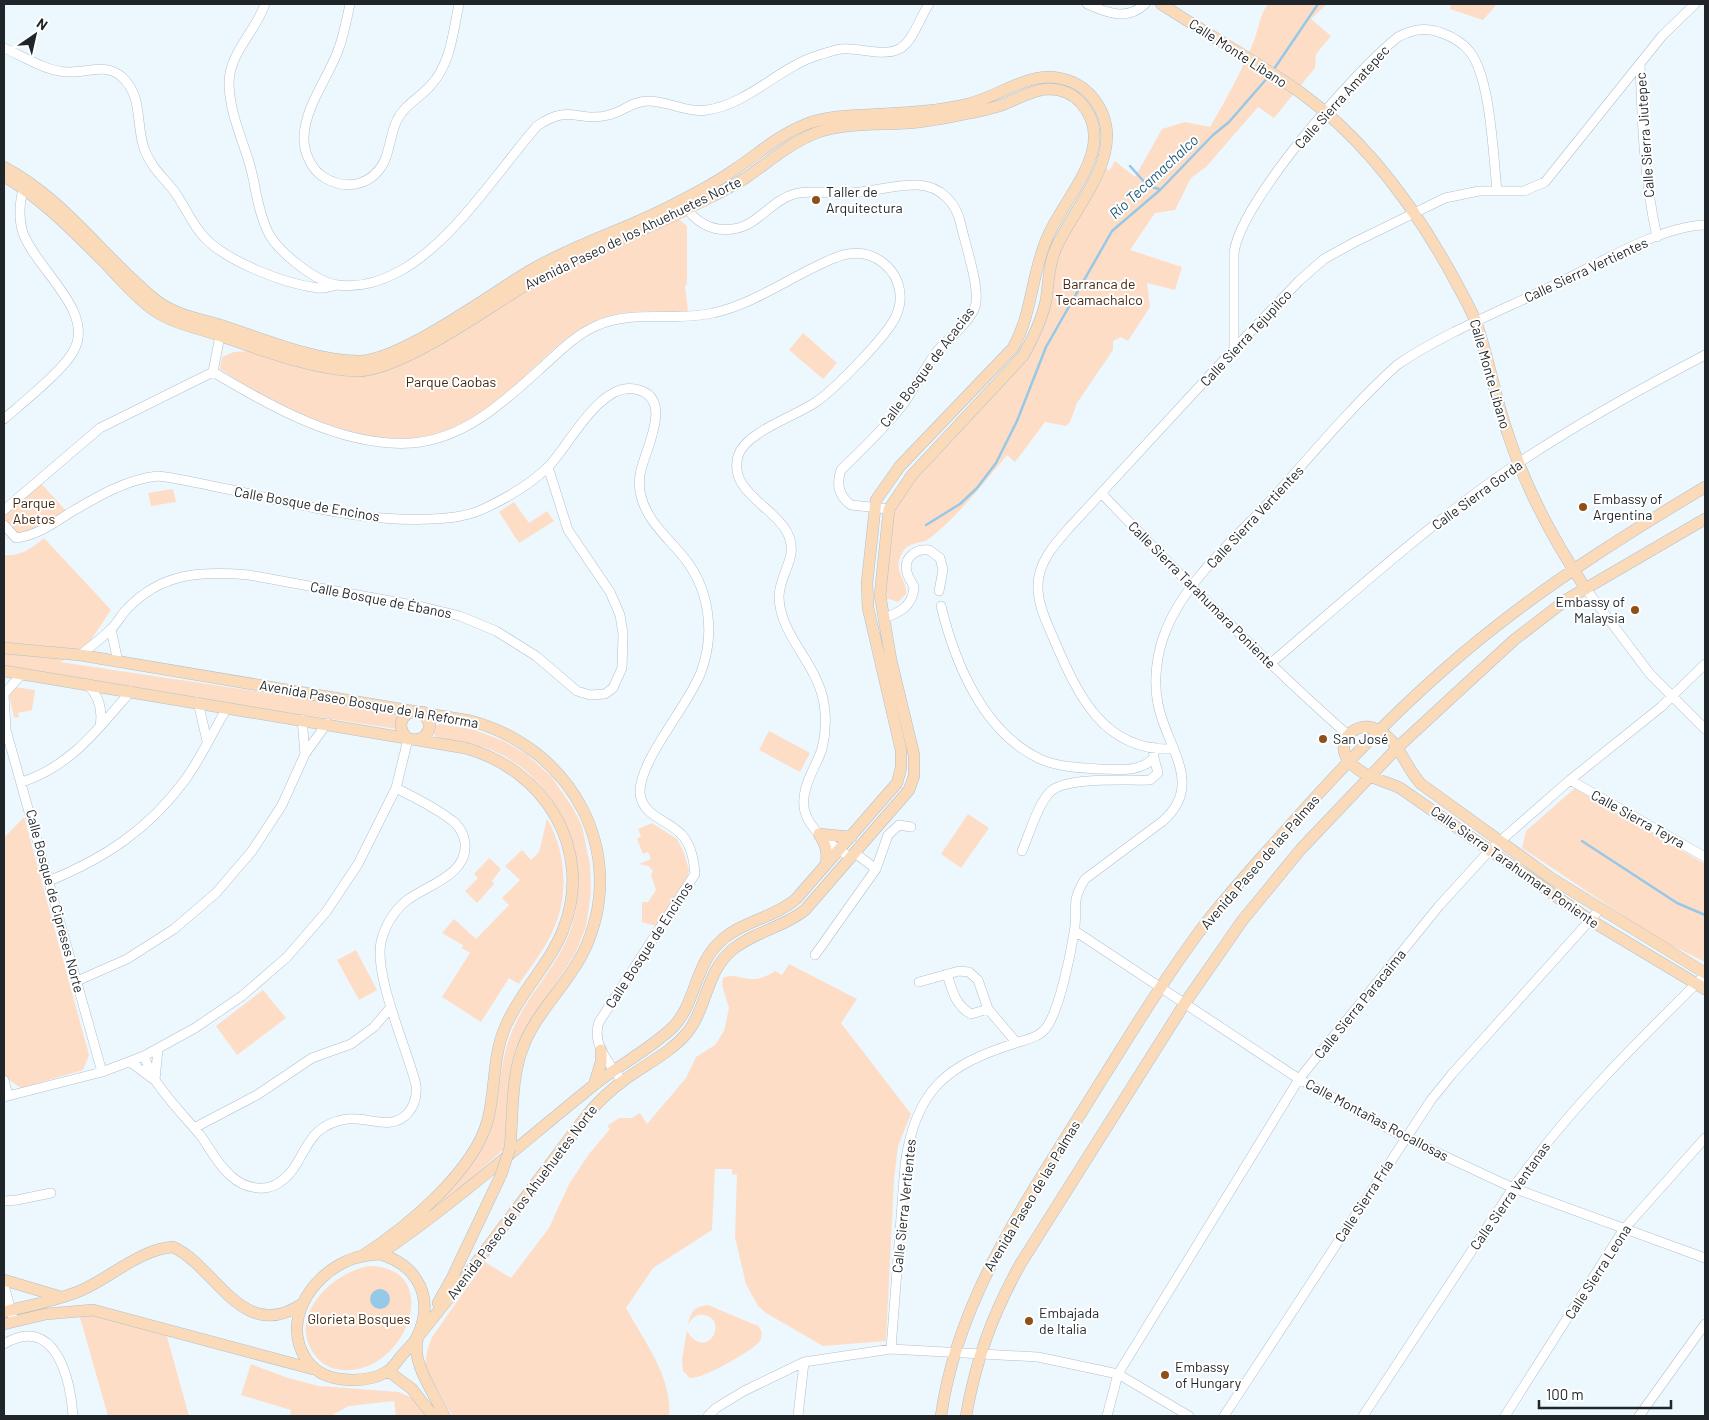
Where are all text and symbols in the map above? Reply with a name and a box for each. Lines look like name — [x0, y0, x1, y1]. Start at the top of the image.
north arrow — [10, 10, 60, 60]
text: N — [34, 14, 51, 33]
street label: Calle Monte Líbano — [1186, 15, 1290, 91]
street label: Calle Sierra Amatepec — [1291, 41, 1393, 152]
street label: Calle Sierra Jiutepec — [1632, 72, 1657, 198]
water label: Río Tecamachalco — [1105, 130, 1202, 222]
street label: Avenida Paseo de los Ahuehuetes Norte — [522, 173, 744, 293]
place label: Taller de Arquitectura — [826, 183, 903, 216]
marker: Taller de Arquitectura — [810, 194, 822, 206]
street label: Calle Sierra Vertientes — [1521, 233, 1651, 306]
park label: Barranca de Tecamachalco — [1055, 275, 1143, 308]
street label: Calle Sierra Tejupilco — [1196, 286, 1295, 390]
street label: Calle Bosque de Acacias — [876, 303, 978, 430]
street label: Calle Monte Líbano — [1467, 317, 1514, 431]
park label: Parque Caobas — [406, 373, 497, 390]
street label: Calle Sierra Gorda — [1428, 456, 1525, 533]
street label: Calle Sierra Vertientes — [1203, 461, 1307, 572]
street label: Calle Bosque de Encinos — [233, 482, 381, 525]
place label: Embassy of Argentina — [1593, 490, 1662, 523]
park label: Parque Abetos — [12, 494, 56, 527]
marker: Embassy of Argentina — [1577, 501, 1589, 513]
street label: Calle Sierra Tarahumara Poniente — [1125, 517, 1280, 672]
street label: Calle Bosque de Ébanos — [309, 577, 454, 622]
place label: Embassy of Malaysia — [1556, 593, 1625, 626]
marker: Embassy of Malaysia — [1629, 604, 1641, 616]
street label: Avenida Paseo Bosque de la Reforma — [258, 676, 480, 731]
place label: San José — [1333, 730, 1389, 747]
marker: San José — [1317, 733, 1329, 745]
street label: Calle Sierra Teyra — [1588, 786, 1688, 851]
street label: Avenida Paseo de las Palmas — [1197, 791, 1323, 932]
street label: Calle Sierra Tarahumara Poniente — [1428, 802, 1603, 931]
street label: Calle Bosque de Cipreses Norte — [23, 807, 88, 994]
street label: Calle Bosque de Encinos — [601, 878, 696, 1011]
street label: Calle Sierra Paracaima — [1310, 946, 1409, 1062]
street label: Calle Montañas Rocallosas — [1303, 1075, 1452, 1165]
street label: Avenida Paseo de los Ahuehuetes Norte — [443, 1101, 600, 1302]
street label: Avenida Paseo de las Palmas — [980, 1117, 1083, 1274]
street label: Calle Sierra Vertientes — [888, 1138, 919, 1274]
street label: Calle Sierra Ventanas — [1466, 1138, 1553, 1253]
street label: Calle Sierra Fría — [1331, 1156, 1396, 1245]
street label: Calle Sierra Leona — [1561, 1221, 1634, 1322]
place label: Embajada de Italia — [1039, 1304, 1099, 1337]
park label: Glorieta Bosques — [308, 1310, 411, 1327]
marker: Embajada de Italia — [1023, 1315, 1035, 1327]
place label: Embassy of Hungary — [1175, 1358, 1242, 1391]
marker: Embassy of Hungary — [1159, 1369, 1171, 1381]
scale bar — [1539, 1378, 1672, 1410]
text: 100 m — [1546, 1385, 1584, 1403]

